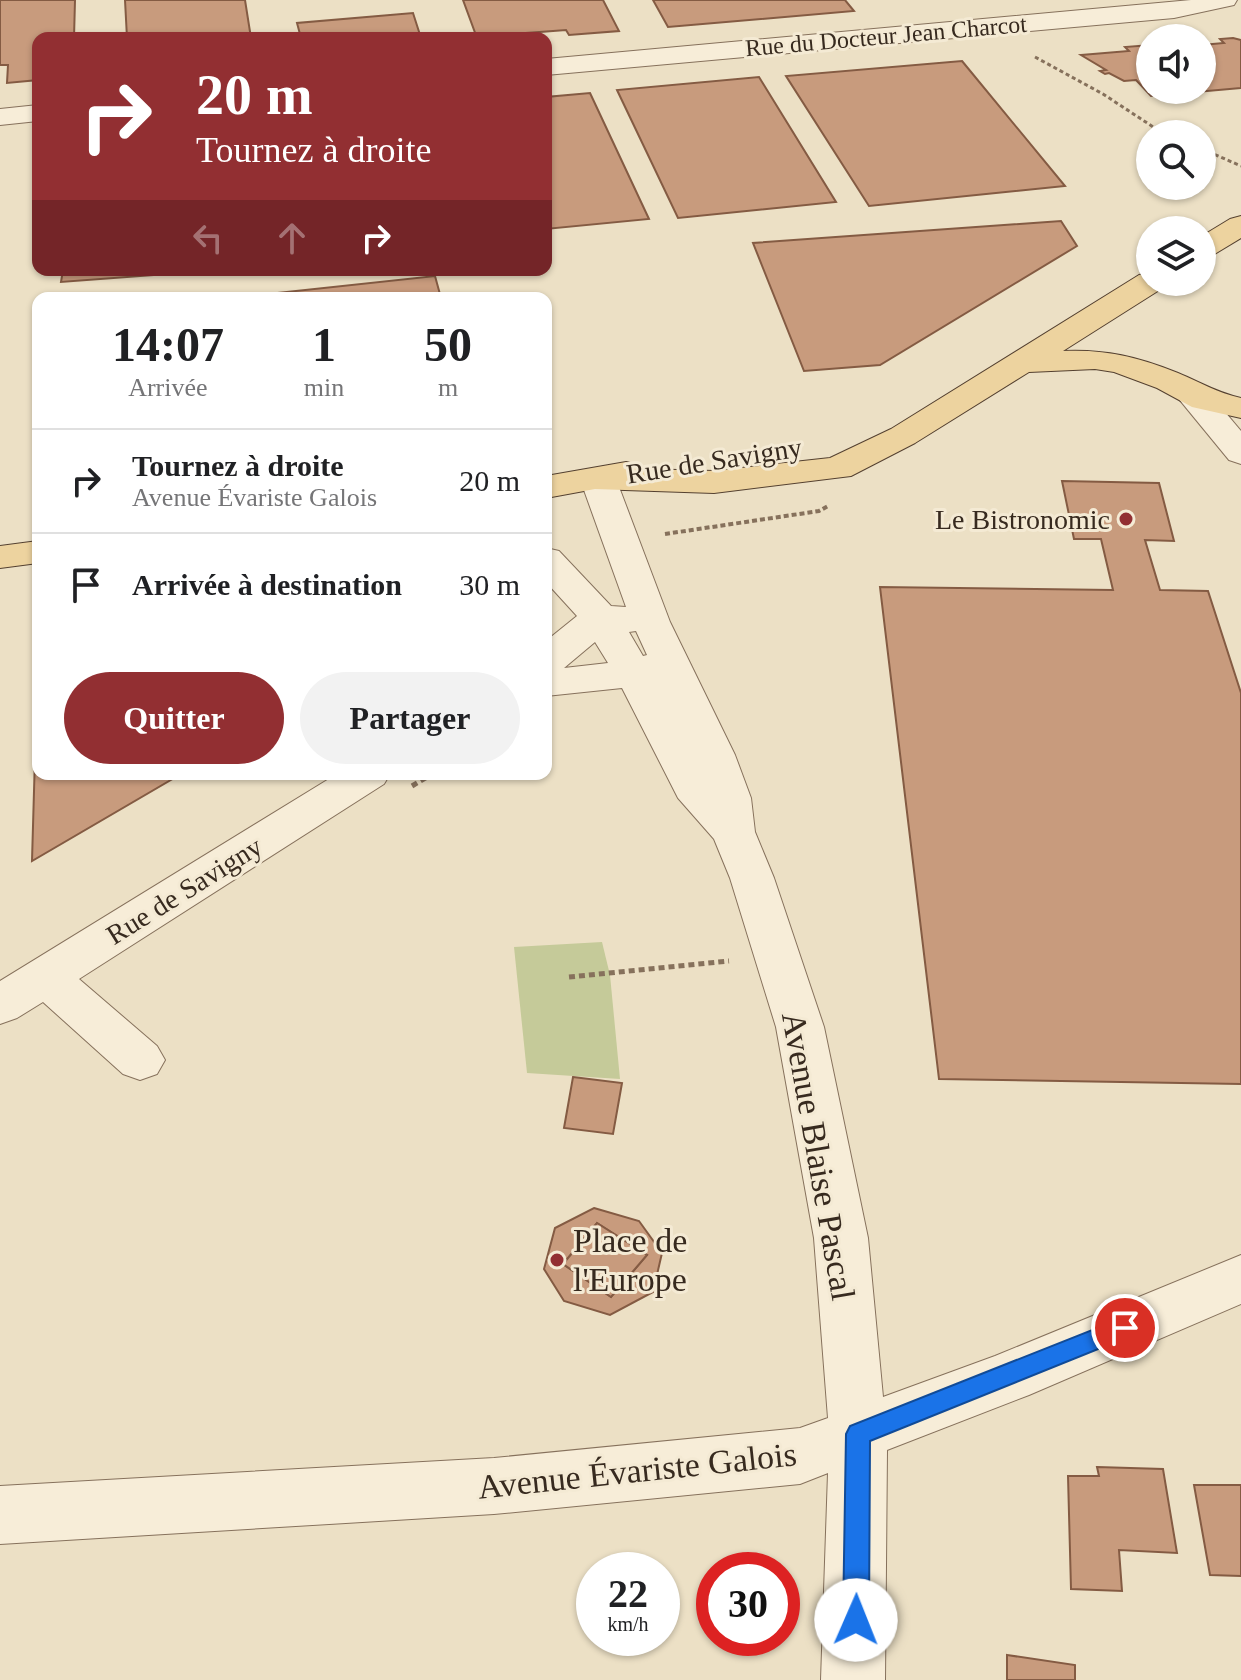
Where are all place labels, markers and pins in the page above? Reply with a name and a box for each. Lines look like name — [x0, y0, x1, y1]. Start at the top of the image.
place label: Le Bistronomic — [935, 504, 1110, 535]
marker: Le Bistronomic — [1117, 510, 1135, 528]
place label: Place de l'Europe — [573, 1222, 687, 1298]
marker: Place de l'Europe — [548, 1251, 566, 1269]
pin — [1091, 1294, 1159, 1362]

